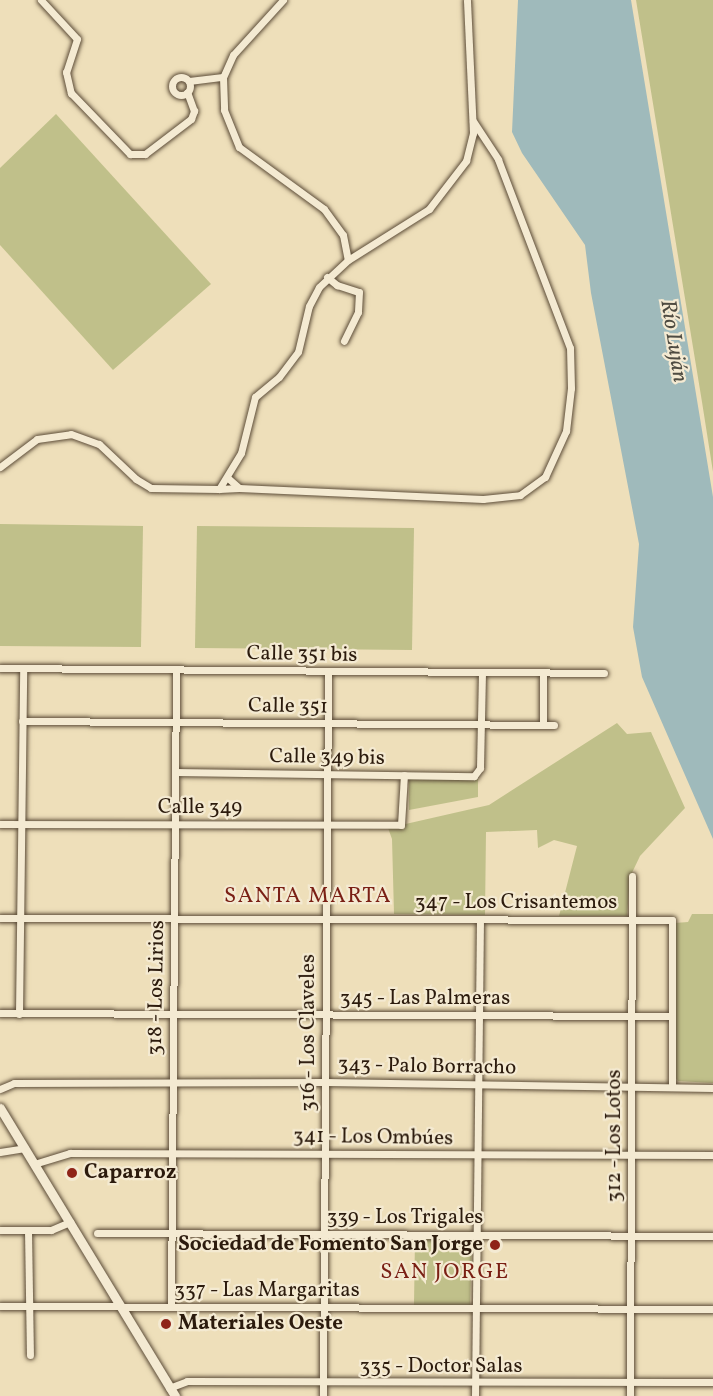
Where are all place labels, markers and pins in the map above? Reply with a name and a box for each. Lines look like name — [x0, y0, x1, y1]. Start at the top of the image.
place label: Caparroz — [84, 1160, 176, 1186]
marker: Caparroz — [65, 1166, 79, 1180]
place label: Sociedad de Fomento San Jorge — [178, 1232, 483, 1258]
marker: Sociedad de Fomento San Jorge — [488, 1238, 502, 1252]
place label: Materiales Oeste — [178, 1311, 343, 1337]
marker: Materiales Oeste — [159, 1317, 173, 1331]

